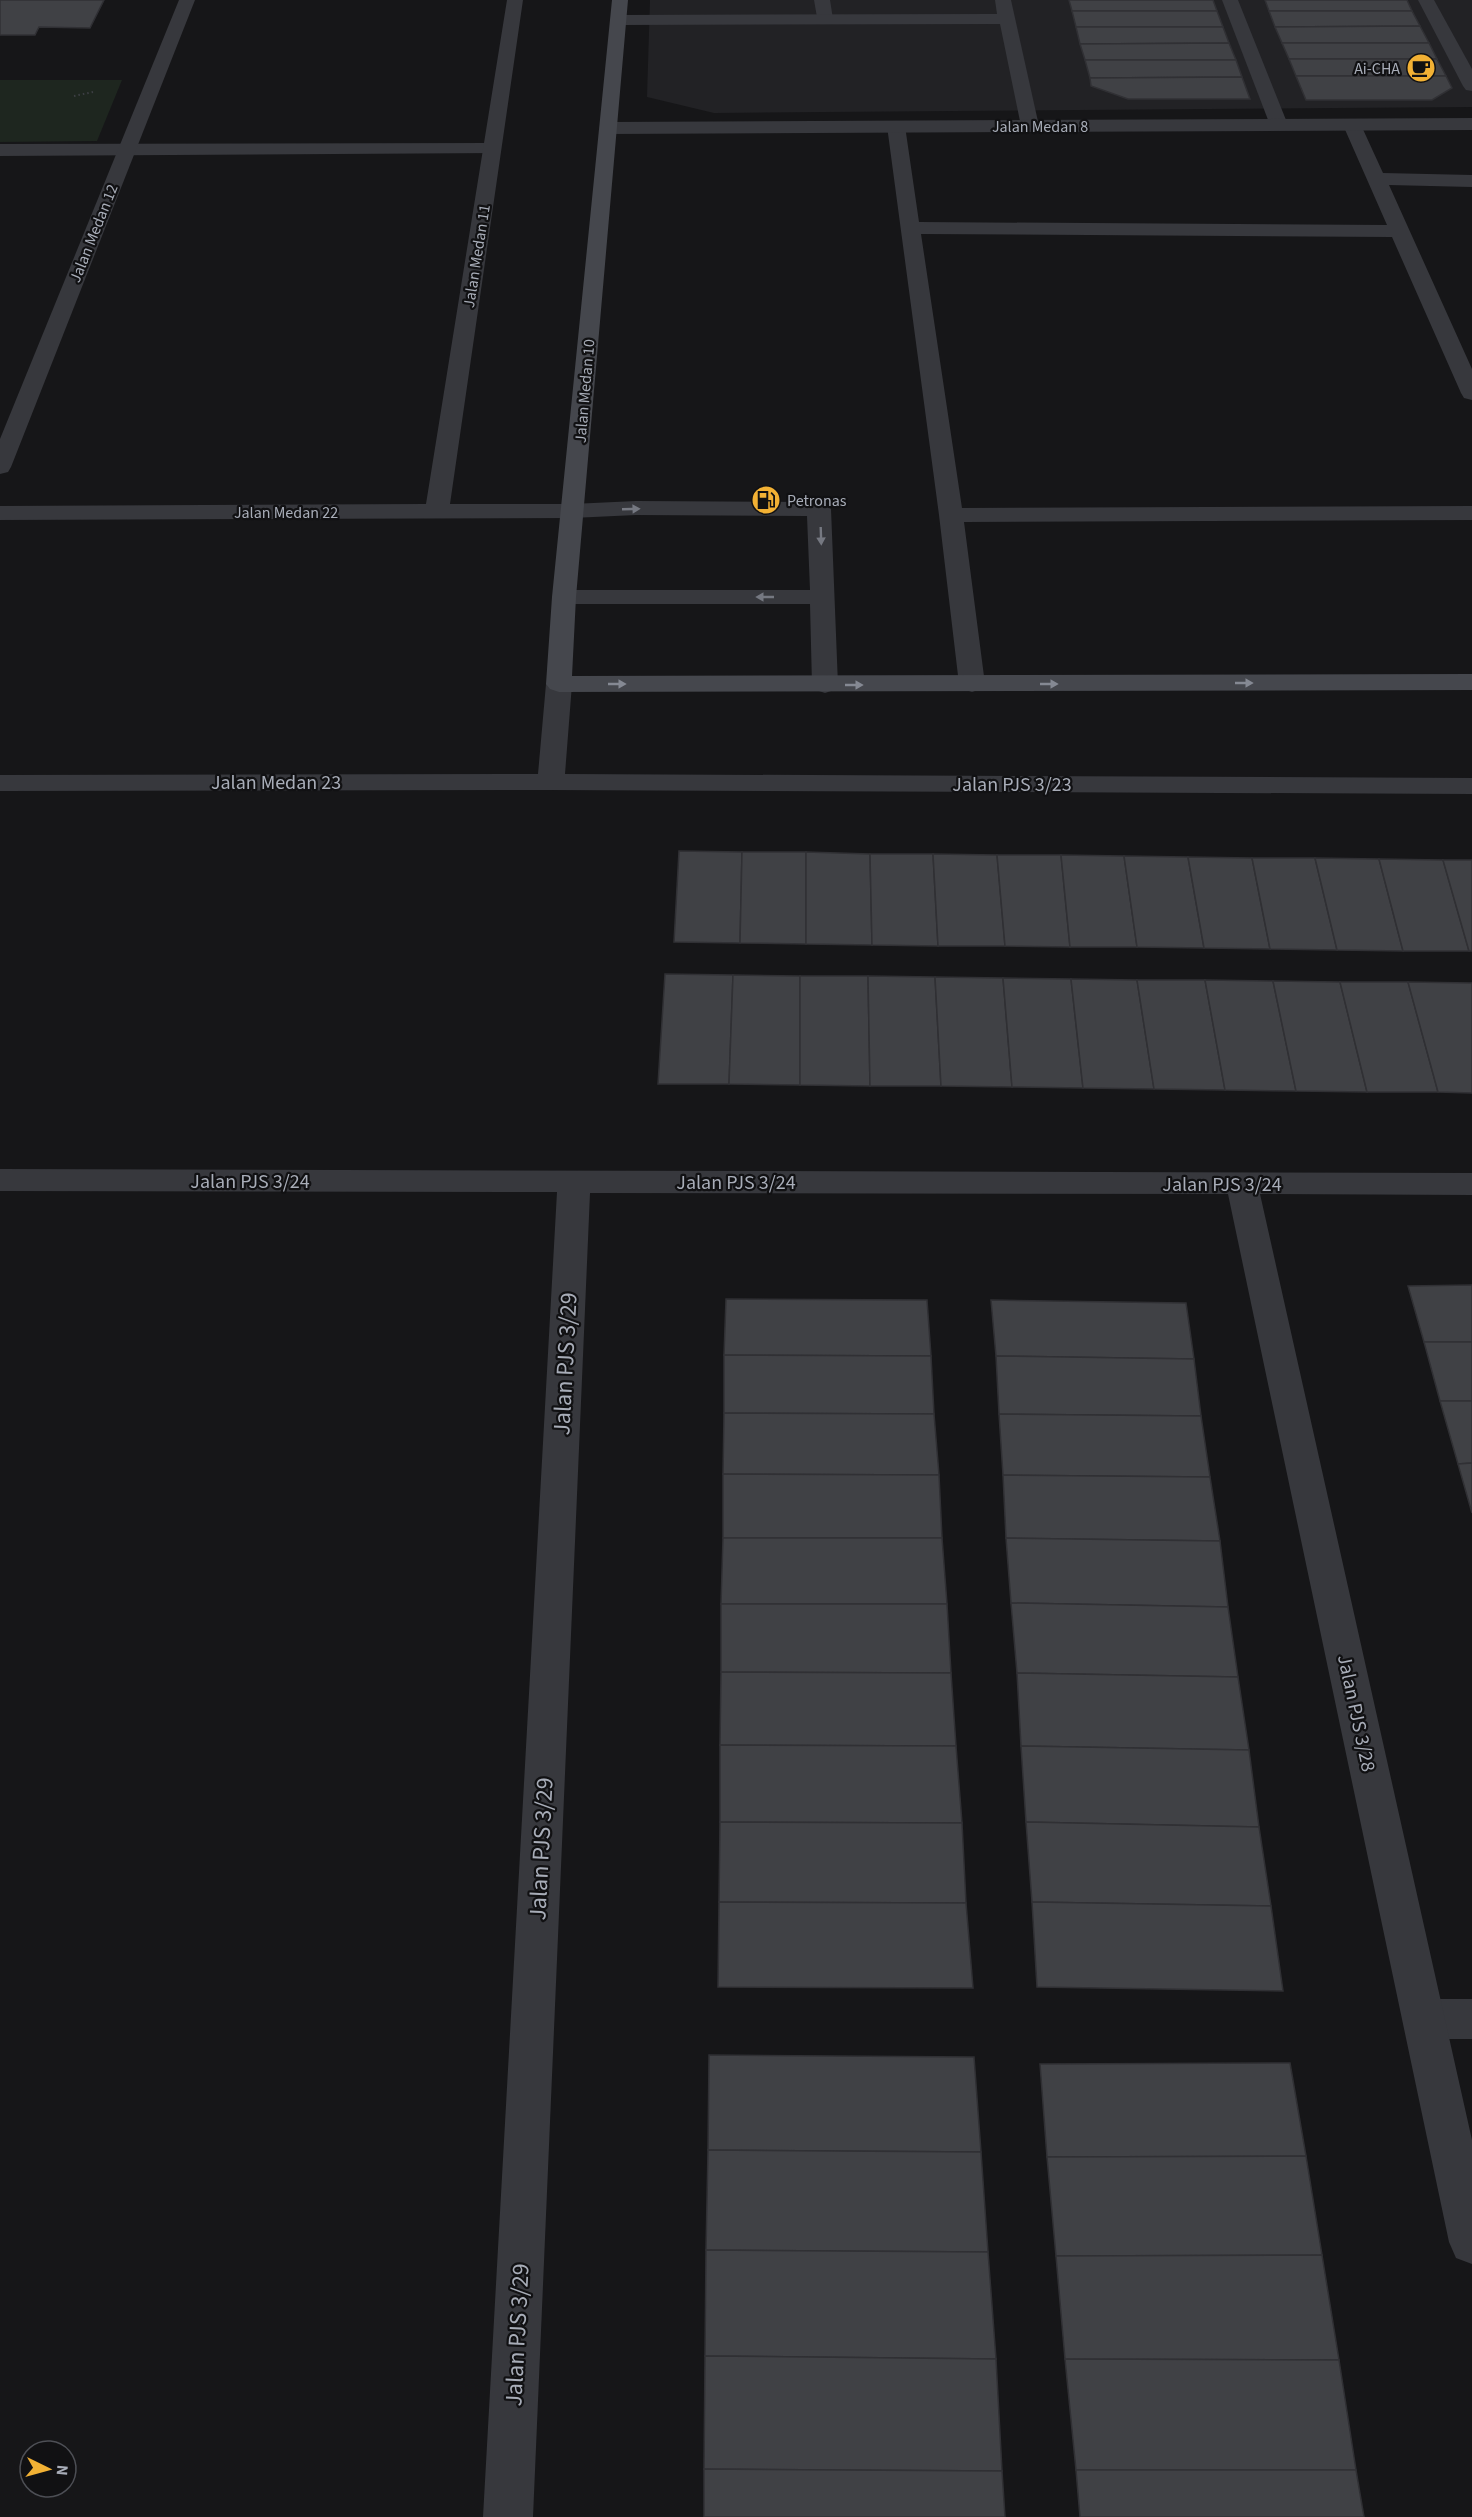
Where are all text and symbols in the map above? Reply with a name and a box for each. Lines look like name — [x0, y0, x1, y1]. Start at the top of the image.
cafe icon: Ai-CHA — [1405, 52, 1437, 84]
place label: Ai-CHA — [1354, 58, 1400, 80]
street label: Jalan Medan 8 — [992, 116, 1088, 138]
street label: Jalan Medan 12 — [64, 181, 124, 286]
street label: Jalan Medan 11 — [458, 203, 496, 309]
street label: Jalan Medan 10 — [569, 338, 600, 444]
fuel station icon: Petronas — [750, 484, 782, 516]
place label: Petronas — [787, 490, 847, 512]
street label: Jalan Medan 22 — [234, 502, 338, 524]
one-way arrow — [621, 504, 640, 513]
one-way arrow — [816, 526, 825, 545]
one-way arrow — [755, 592, 774, 602]
one-way arrow — [1235, 678, 1254, 688]
one-way arrow — [608, 679, 627, 689]
one-way arrow — [1040, 679, 1059, 688]
one-way arrow — [845, 680, 864, 690]
street label: Jalan Medan 23 — [211, 769, 341, 797]
street label: Jalan PJS 3/23 — [952, 771, 1072, 799]
street label: Jalan PJS 3/24 — [190, 1168, 310, 1196]
street label: Jalan PJS 3/24 — [676, 1169, 796, 1197]
street label: Jalan PJS 3/24 — [1162, 1171, 1282, 1199]
street label: Jalan PJS 3/29 — [544, 1292, 587, 1436]
street label: Jalan PJS 3/28 — [1330, 1652, 1382, 1774]
street label: Jalan PJS 3/29 — [520, 1777, 563, 1921]
street label: Jalan PJS 3/29 — [496, 2263, 539, 2407]
north arrow — [18, 2439, 78, 2499]
text: N — [51, 2464, 73, 2476]

